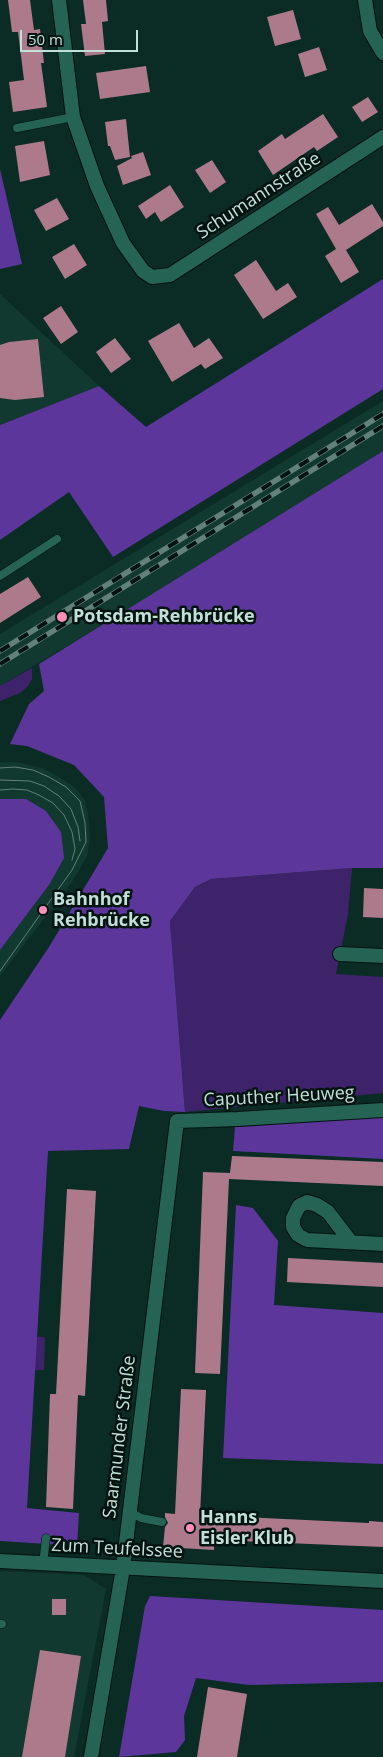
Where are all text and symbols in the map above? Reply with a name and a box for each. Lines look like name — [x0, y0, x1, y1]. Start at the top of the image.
scale bar — [22, 20, 140, 52]
text: 50 m — [28, 29, 63, 49]
street label: Schumannstraße — [193, 148, 325, 244]
place label: Potsdam-Rehbrücke — [73, 606, 255, 628]
marker: Potsdam-Rehbrücke — [55, 610, 69, 624]
place label: Bahnhof Rehbrücke — [53, 889, 150, 932]
marker: Bahnhof Rehbrücke — [37, 904, 49, 916]
street label: Caputher Heuweg — [203, 1082, 355, 1112]
street label: Saarmunder Straße — [99, 1354, 141, 1520]
place label: Hanns Eisler Klub — [200, 1507, 294, 1550]
marker: Hanns Eisler Klub — [184, 1522, 196, 1534]
street label: Zum Teufelssee — [51, 1535, 183, 1563]

